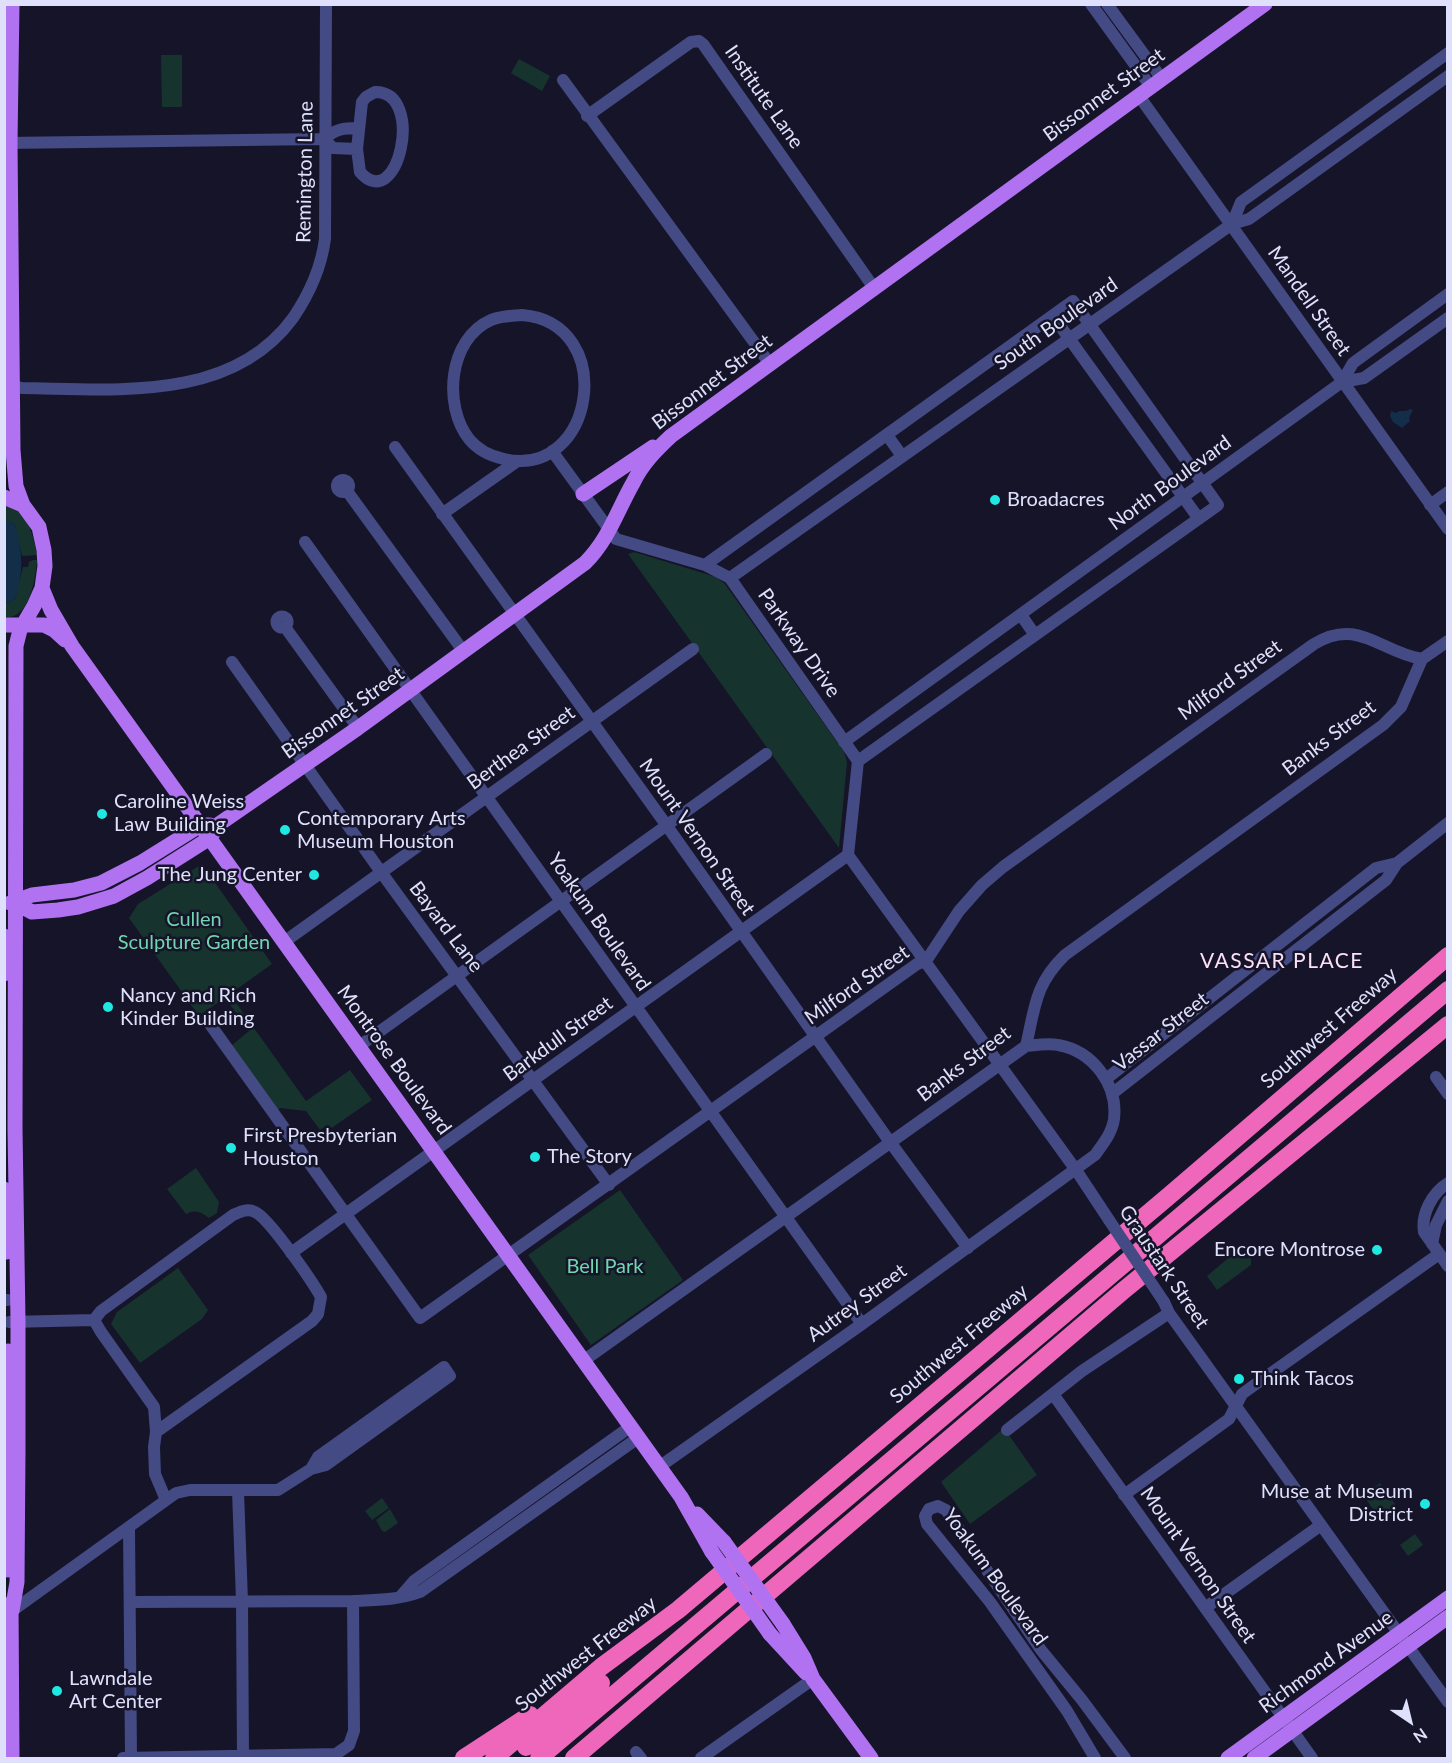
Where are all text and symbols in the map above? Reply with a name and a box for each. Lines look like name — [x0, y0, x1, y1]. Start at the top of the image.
street label: Institute Lane — [720, 41, 808, 153]
street label: Bissonnet Street — [1039, 43, 1169, 147]
street label: Remington Lane — [292, 101, 318, 243]
street label: Mandell Street — [1262, 242, 1356, 360]
street label: South Boulevard — [990, 273, 1122, 375]
street label: Bissonnet Street — [647, 329, 777, 435]
street label: North Boulevard — [1104, 431, 1236, 535]
place label: Broadacres — [1007, 488, 1105, 512]
marker: Broadacres — [988, 493, 1002, 507]
street label: Parkway Drive — [753, 584, 845, 702]
street label: Milford Street — [1174, 634, 1286, 726]
street label: Bissonnet Street — [277, 662, 409, 764]
street label: Banks Street — [1278, 695, 1380, 781]
street label: Berthea Street — [462, 701, 580, 795]
street label: Mount Vernon Street — [634, 754, 760, 920]
place label: Caroline Weiss Law Building — [114, 790, 244, 837]
marker: Caroline Weiss Law Building — [95, 807, 109, 821]
place label: Contemporary Arts Museum Houston — [297, 807, 466, 854]
marker: Contemporary Arts Museum Houston — [278, 823, 292, 837]
street label: Yoakum Boulevard — [542, 848, 656, 996]
place label: The Jung Center — [158, 863, 302, 887]
marker: The Jung Center — [307, 868, 321, 882]
street label: Bayard Lane — [404, 877, 488, 977]
park label: Cullen Sculpture Garden — [118, 908, 270, 955]
street label: Milford Street — [800, 940, 914, 1030]
district label: VASSAR PLACE — [1200, 948, 1364, 974]
street label: Southwest Freeway — [1256, 962, 1402, 1094]
street label: Montrose Boulevard — [332, 981, 456, 1139]
place label: Nancy and Rich Kinder Building — [120, 984, 256, 1031]
street label: Vassar Street — [1109, 987, 1213, 1077]
street label: Barkdull Street — [499, 991, 617, 1087]
marker: Nancy and Rich Kinder Building — [101, 1000, 115, 1014]
street label: Banks Street — [913, 1021, 1015, 1107]
place label: First Presbyterian Houston — [243, 1124, 397, 1171]
marker: First Presbyterian Houston — [224, 1141, 238, 1155]
place label: The Story — [547, 1145, 632, 1169]
marker: The Story — [528, 1150, 542, 1164]
street label: Graustark Street — [1114, 1201, 1214, 1333]
place label: Encore Montrose — [1214, 1238, 1365, 1262]
marker: Encore Montrose — [1370, 1243, 1384, 1257]
park label: Bell Park — [567, 1255, 643, 1279]
street label: Autrey Street — [803, 1259, 911, 1347]
street label: Southwest Freeway — [885, 1279, 1033, 1409]
place label: Think Tacos — [1251, 1367, 1354, 1391]
marker: Think Tacos — [1232, 1372, 1246, 1386]
place label: Muse at Museum District — [1261, 1480, 1413, 1527]
street label: Mount Vernon Street — [1135, 1482, 1261, 1648]
marker: Muse at Museum District — [1418, 1497, 1432, 1511]
street label: Yoakum Boulevard — [937, 1504, 1053, 1650]
street label: Southwest Freeway — [511, 1591, 661, 1717]
street label: Richmond Avenue — [1254, 1605, 1398, 1719]
place label: Lawndale Art Center — [69, 1667, 162, 1714]
marker: Lawndale Art Center — [50, 1684, 64, 1698]
north arrow — [1380, 1691, 1440, 1751]
text: N — [1410, 1725, 1431, 1747]

